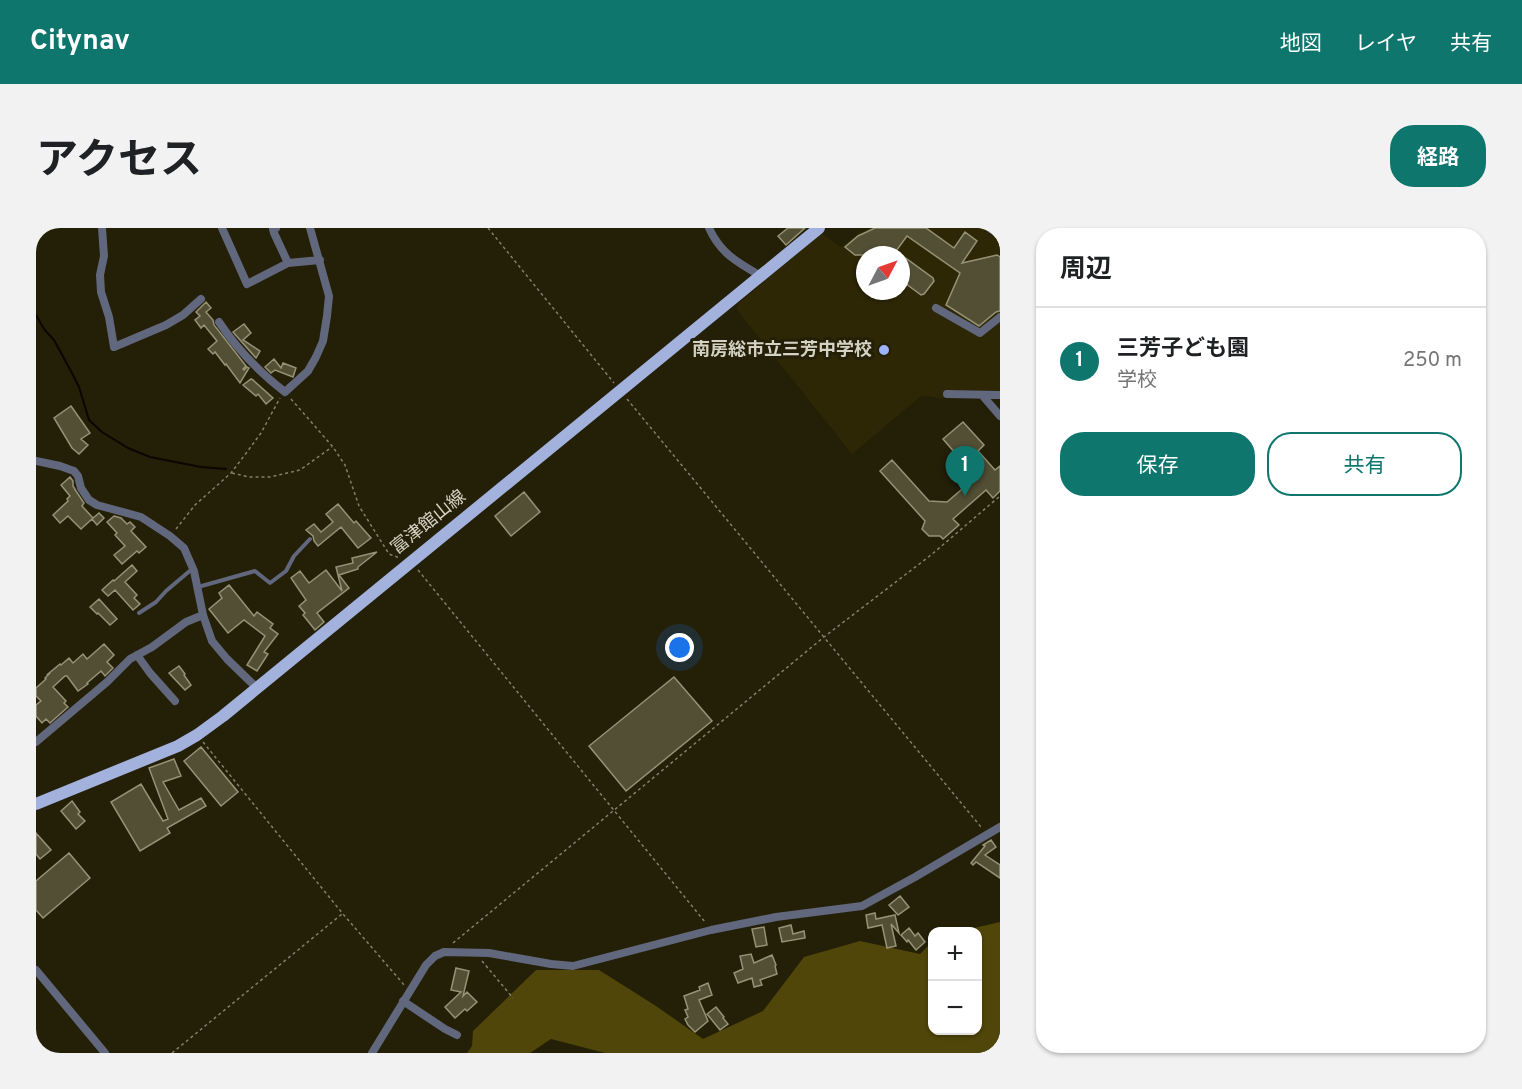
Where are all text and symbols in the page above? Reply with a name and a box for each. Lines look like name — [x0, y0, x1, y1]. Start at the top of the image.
text: Citynav — [30, 24, 130, 60]
text: 地図 — [1280, 31, 1322, 58]
text: レイヤ — [1355, 31, 1417, 58]
text: 共有 — [1450, 31, 1492, 58]
button: 経路 — [1390, 125, 1486, 187]
text: アクセス — [36, 136, 202, 189]
north arrow — [856, 246, 910, 300]
text: 周辺 — [1060, 254, 1112, 287]
text: 三芳子ども園 — [1117, 336, 1249, 363]
place label: 南房総市立三芳中学校 — [692, 339, 872, 362]
marker: 南房総市立三芳中学校 — [877, 343, 891, 357]
text: 1 — [1076, 348, 1084, 374]
text: 250 m — [1403, 348, 1462, 374]
text: 学校 — [1117, 368, 1157, 394]
button: 保存 — [1060, 432, 1255, 496]
button: 共有 — [1267, 432, 1462, 496]
pin: 1 — [946, 446, 984, 496]
street label: 富津館山線 — [387, 486, 471, 560]
your location — [665, 633, 694, 662]
map controls — [928, 927, 982, 1035]
button: + — [928, 927, 982, 981]
button: − — [928, 981, 982, 1035]

